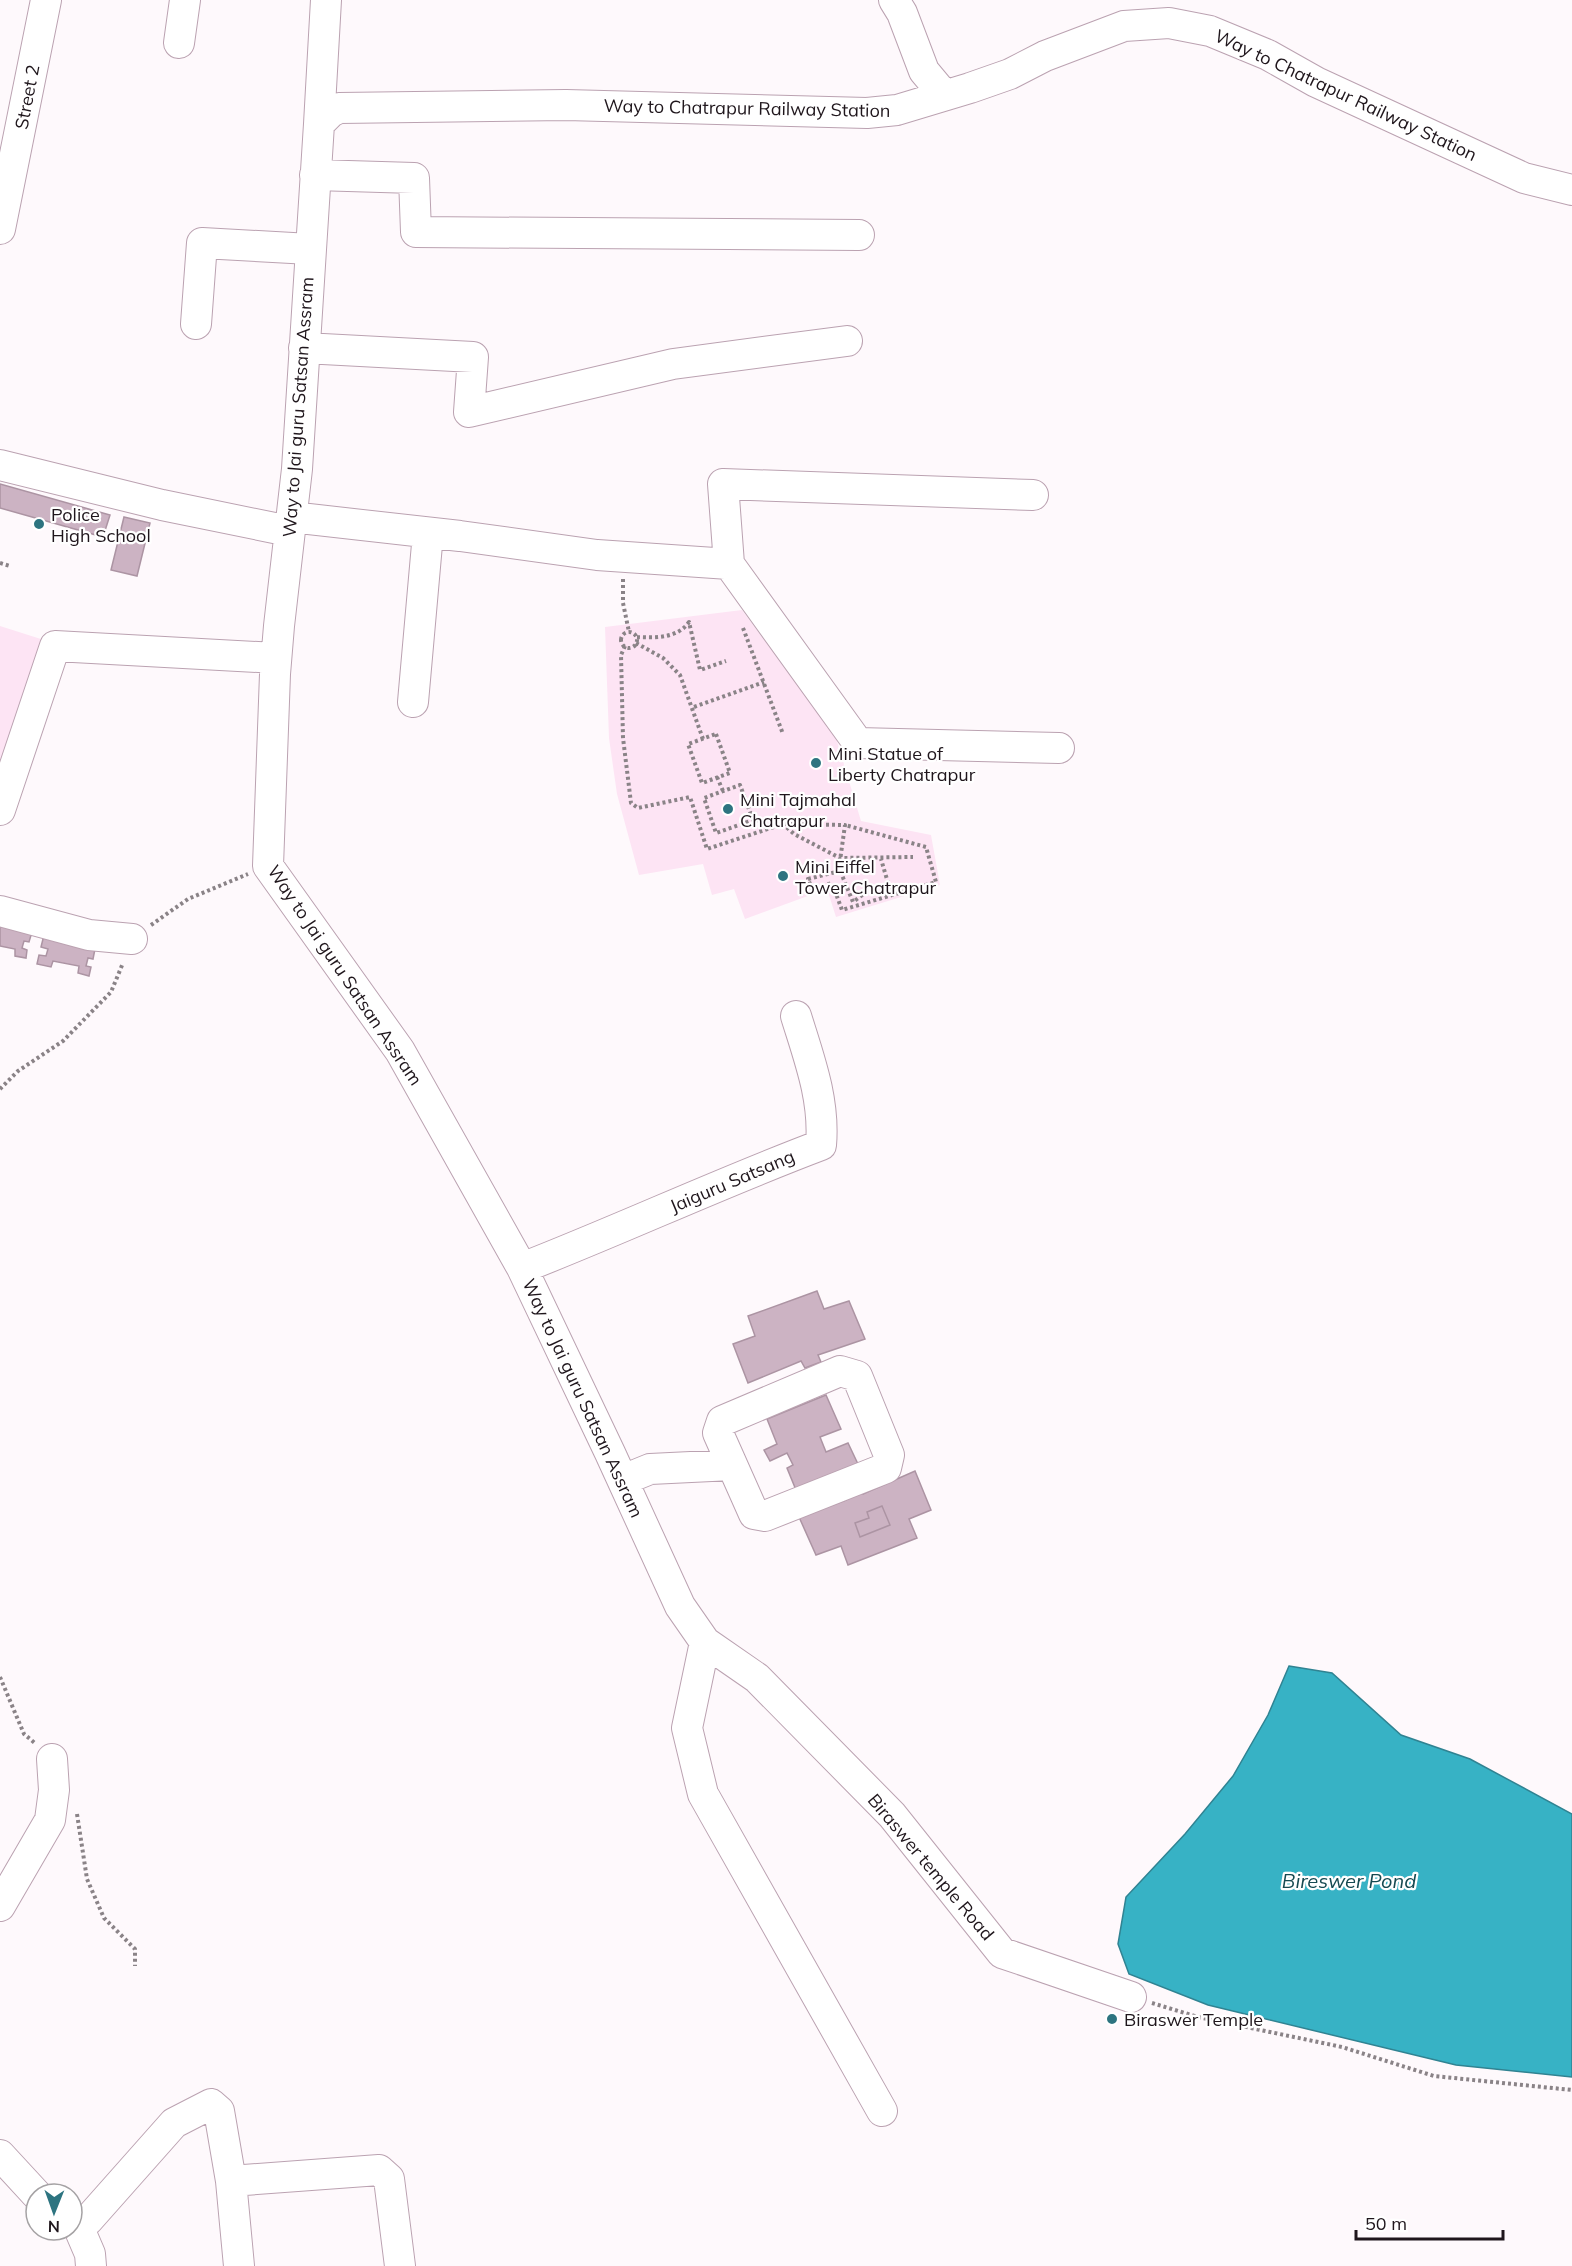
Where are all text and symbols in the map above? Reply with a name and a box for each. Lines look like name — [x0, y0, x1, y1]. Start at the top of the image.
street label: Way to Chatrapur Railway Station — [1211, 24, 1481, 166]
street label: Street 2 — [9, 63, 45, 131]
street label: Way to Chatrapur Railway Station — [603, 94, 891, 122]
street label: Way to Jai guru Satsan Assram — [277, 276, 319, 538]
place label: Police High School — [51, 503, 151, 547]
marker: Police High School — [32, 517, 46, 531]
place label: Mini Statue of Liberty Chatrapur — [828, 742, 976, 786]
marker: Mini Statue of Liberty Chatrapur — [809, 756, 823, 770]
place label: Mini Tajmahal Chatrapur — [740, 788, 856, 832]
marker: Mini Tajmahal Chatrapur — [721, 802, 735, 816]
place label: Mini Eiffel Tower Chatrapur — [795, 855, 937, 899]
street label: Way to Jai guru Satsan Assram — [262, 860, 428, 1090]
marker: Mini Eiffel Tower Chatrapur — [776, 869, 790, 883]
street label: Jaiguru Satsang — [666, 1144, 798, 1218]
street label: Way to Jai guru Satsan Assram — [517, 1275, 649, 1521]
street label: Biraswer temple Road — [863, 1789, 999, 1945]
water label: Bireswer Pond — [1282, 1868, 1416, 1893]
place label: Biraswer Temple — [1124, 2008, 1263, 2031]
marker: Biraswer Temple — [1105, 2012, 1119, 2026]
north arrow — [24, 2182, 84, 2242]
scale bar — [1356, 2203, 1503, 2241]
text: 50 m — [1365, 2212, 1407, 2235]
text: N — [48, 2217, 60, 2237]

